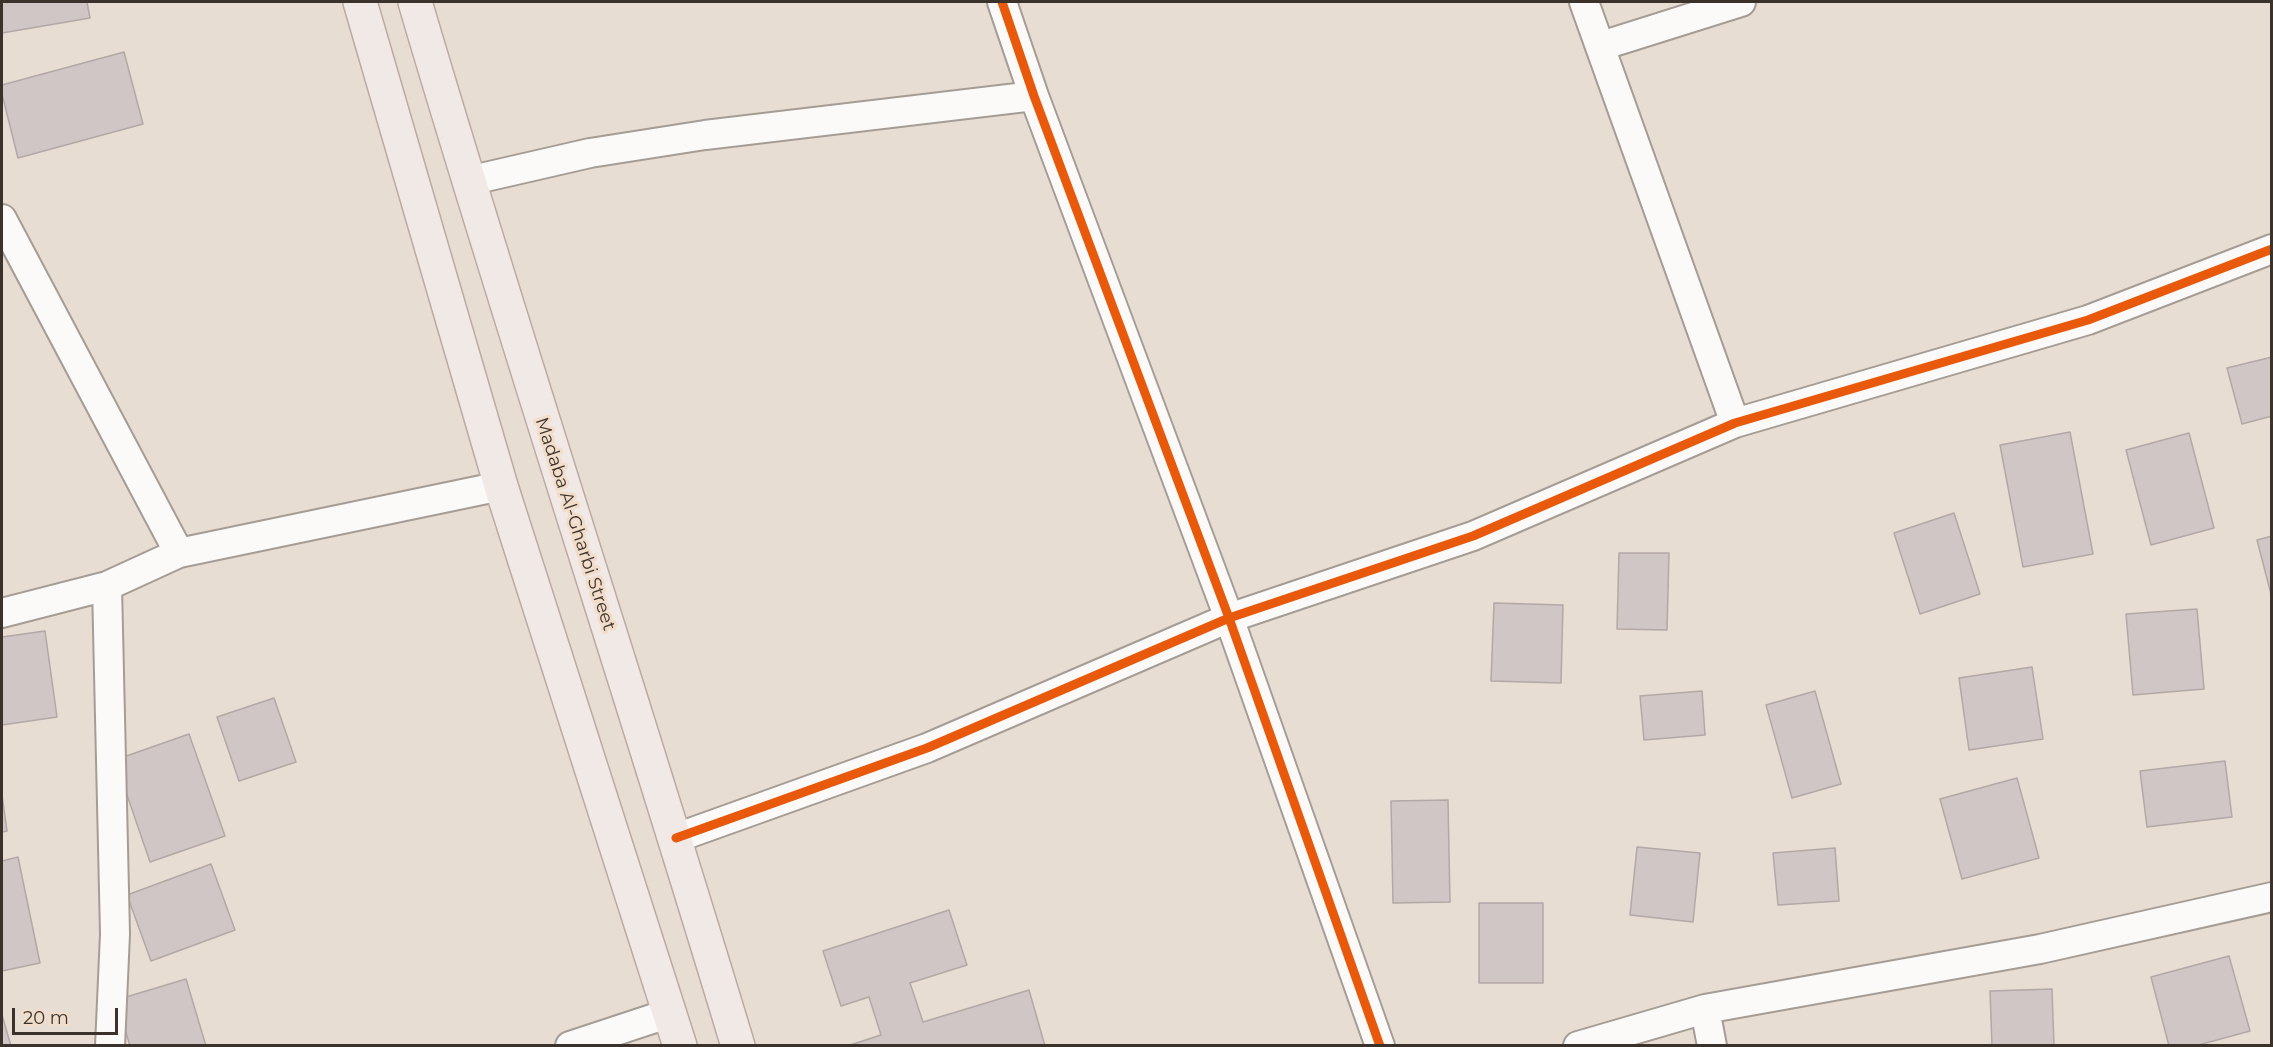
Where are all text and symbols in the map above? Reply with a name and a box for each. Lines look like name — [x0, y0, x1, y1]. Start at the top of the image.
street label: Madaba Al-Gharbi Street — [530, 415, 620, 633]
scale bar — [15, 996, 122, 1034]
text: 20 m — [23, 1007, 69, 1029]

